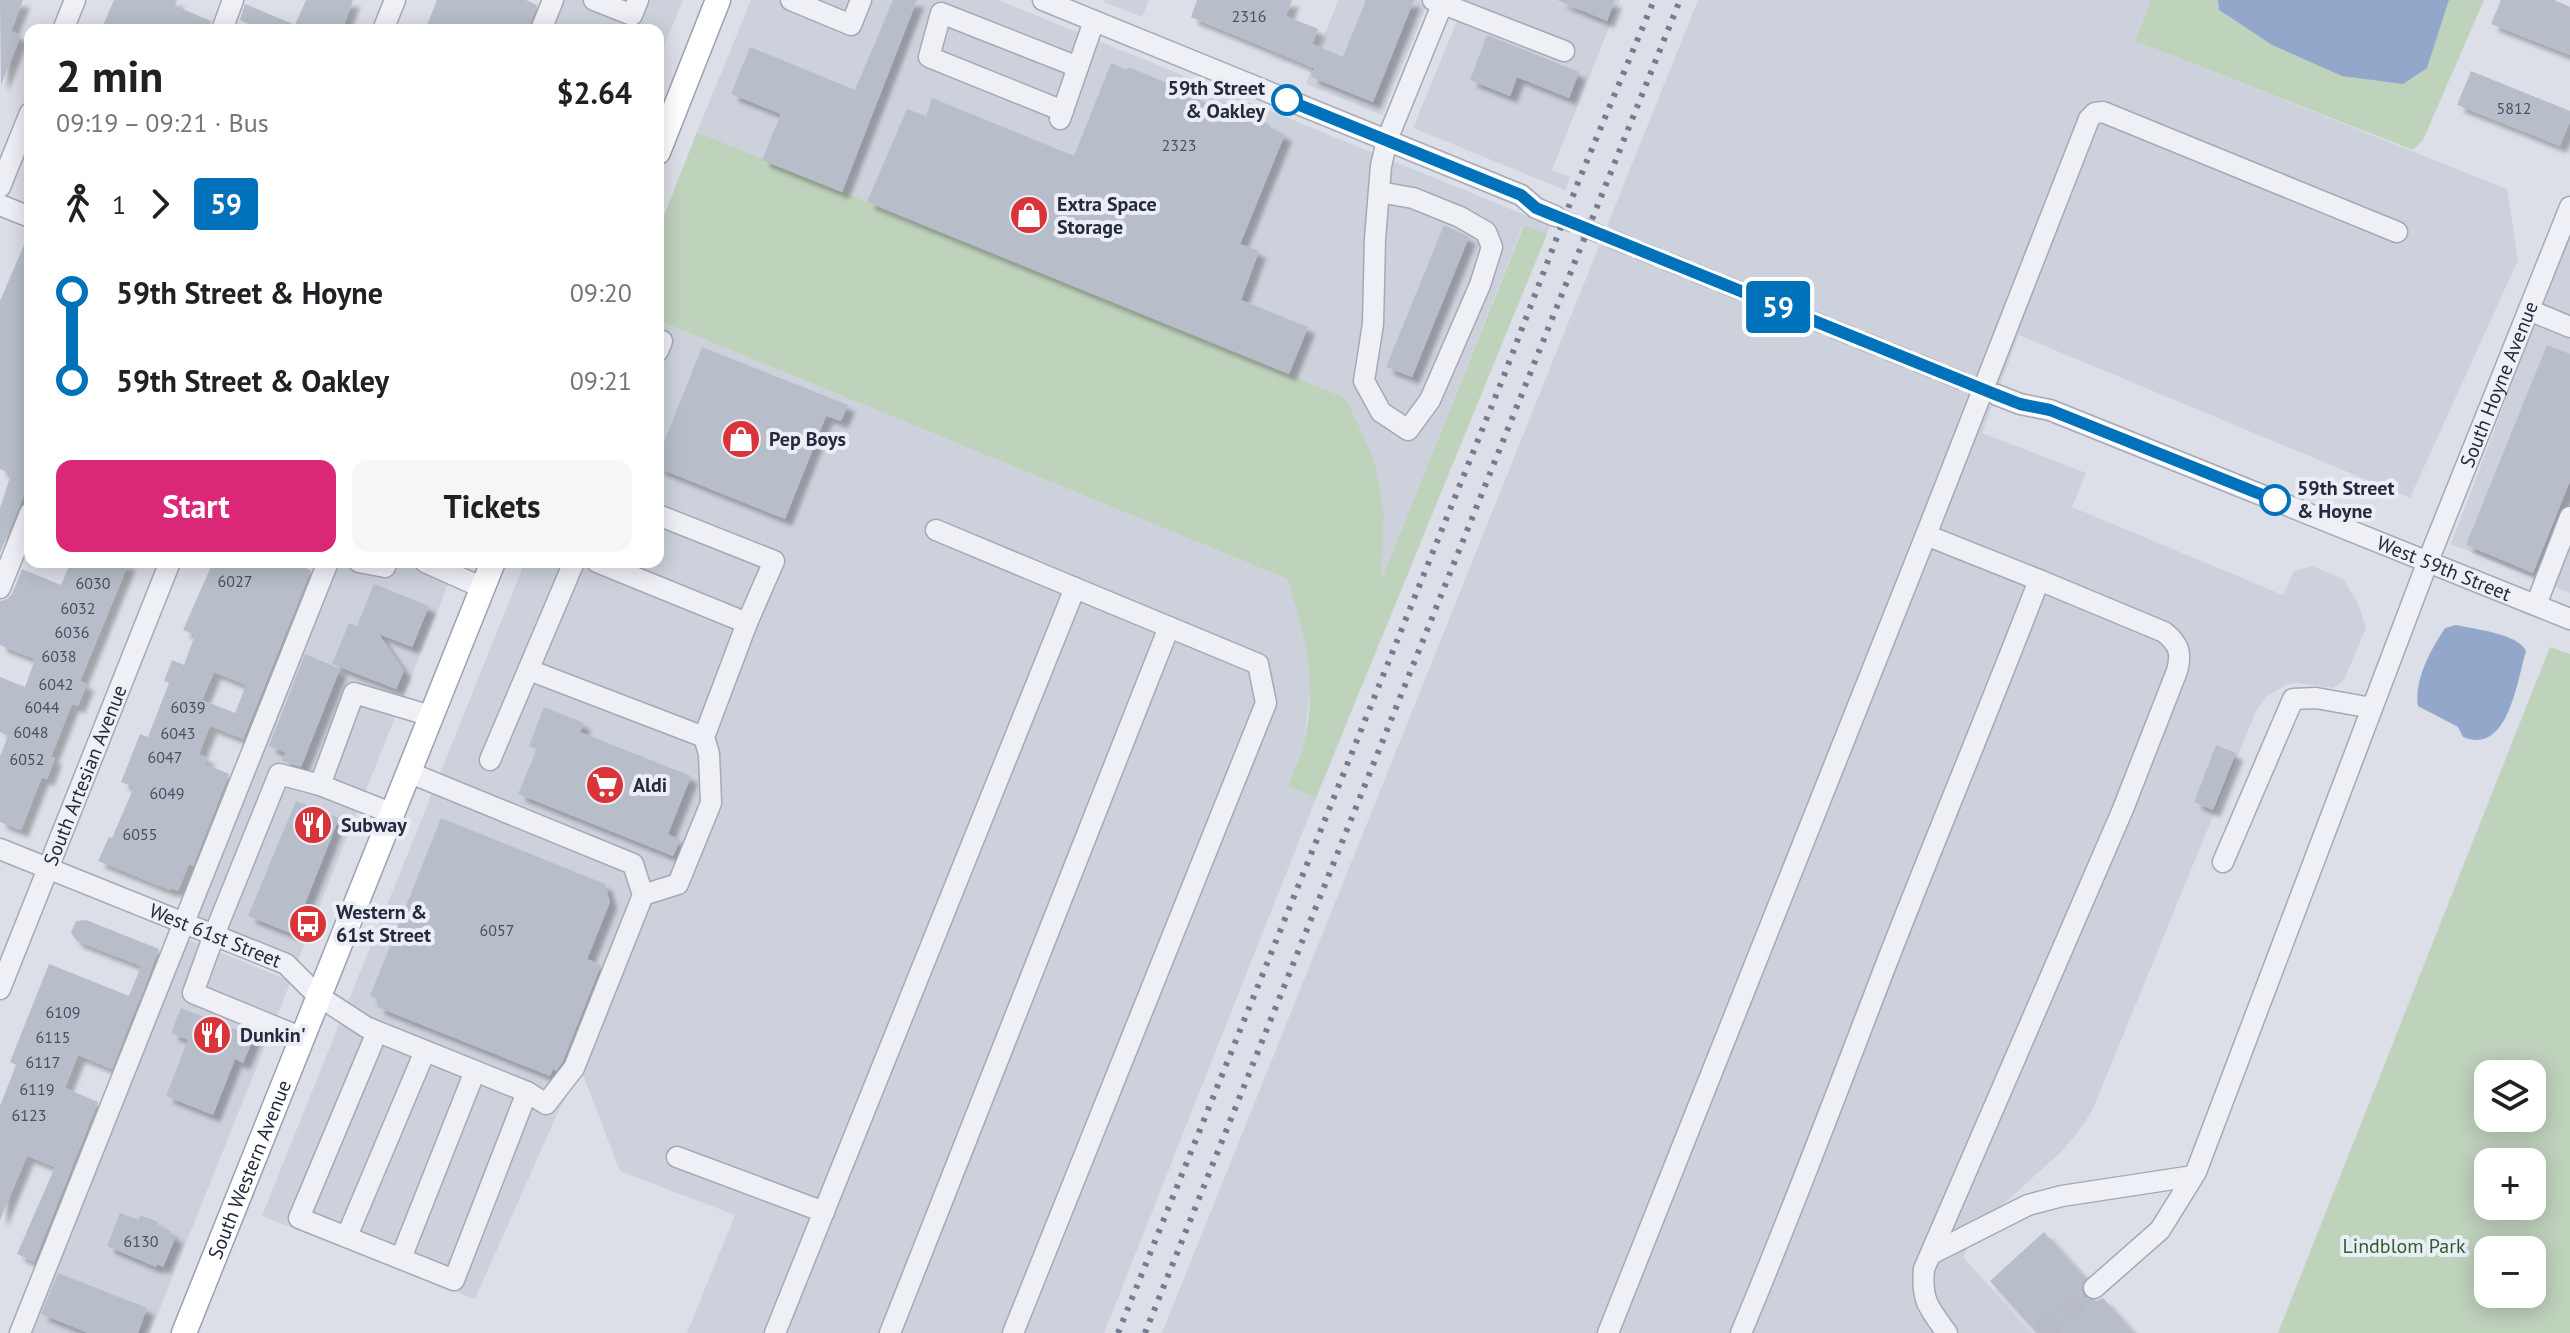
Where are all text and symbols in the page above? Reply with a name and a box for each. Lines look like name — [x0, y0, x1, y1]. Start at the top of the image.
house number: 2316 — [1232, 6, 1266, 26]
text: 2 min — [56, 47, 163, 104]
text: $2.64 — [557, 73, 632, 112]
place label: 59th Street & Oakley — [1168, 75, 1265, 124]
marker: 59th Street & Oakley — [1272, 85, 1302, 115]
house number: 5812 — [2497, 98, 2531, 118]
text: 09:19 – 09:21 · Bus — [56, 106, 269, 139]
house number: 2323 — [1162, 135, 1196, 155]
icon: walk — [56, 182, 100, 226]
icon: forward — [138, 182, 182, 226]
text: 59 — [210, 185, 242, 222]
text: 1 — [112, 188, 126, 221]
place label: Extra Space Storage — [1057, 191, 1157, 240]
shop icon: Extra Space Storage — [1008, 194, 1050, 236]
text: 59th Street & Hoyne — [116, 273, 383, 312]
text: 09:20 — [570, 276, 632, 309]
line badge: 59 — [1742, 281, 1814, 333]
text: 59 — [1762, 288, 1794, 325]
street label: South Hoyne Avenue — [2454, 297, 2544, 471]
text: 59th Street & Oakley — [116, 361, 389, 400]
text: 09:21 — [570, 364, 632, 397]
shop icon: Pep Boys — [720, 418, 762, 460]
place label: Pep Boys — [769, 426, 846, 452]
button: Start — [56, 460, 336, 552]
button: Tickets — [352, 460, 632, 552]
place label: 59th Street & Hoyne — [2297, 475, 2394, 524]
marker: 59th Street & Hoyne — [2260, 485, 2290, 515]
street label: West 59th Street — [2373, 530, 2515, 607]
house number: 6027 — [218, 571, 252, 591]
house number: 6030 — [76, 573, 111, 593]
house number: 6032 — [61, 598, 95, 618]
house number: 6036 — [55, 622, 89, 642]
house number: 6038 — [42, 646, 76, 666]
house number: 6042 — [39, 674, 73, 694]
street label: South Artesian Avenue — [37, 681, 133, 869]
house number: 6044 — [25, 697, 60, 717]
house number: 6039 — [171, 697, 205, 717]
house number: 6048 — [14, 722, 48, 742]
house number: 6043 — [161, 723, 195, 743]
house number: 6047 — [148, 747, 182, 767]
house number: 6052 — [10, 749, 44, 769]
supermarket icon: Aldi — [584, 764, 626, 806]
place label: Aldi — [633, 772, 667, 798]
house number: 6049 — [150, 783, 184, 803]
restaurant icon: Subway — [292, 804, 334, 846]
place label: Subway — [341, 812, 407, 838]
house number: 6055 — [123, 824, 157, 844]
street label: West 61st Street — [145, 897, 285, 974]
place label: Western & 61st Street — [336, 899, 431, 948]
bus stop icon: Western & 61st Street — [287, 903, 329, 945]
house number: 6057 — [480, 920, 514, 940]
house number: 6109 — [46, 1002, 80, 1022]
restaurant icon: Dunkin' — [191, 1014, 233, 1056]
place label: Dunkin' — [240, 1022, 306, 1048]
house number: 6115 — [36, 1027, 70, 1047]
house number: 6117 — [26, 1052, 60, 1072]
map controls — [2474, 1060, 2546, 1308]
button: layers — [2474, 1060, 2546, 1132]
street label: South Western Avenue — [202, 1076, 297, 1263]
house number: 6119 — [20, 1079, 54, 1099]
house number: 6123 — [12, 1105, 46, 1125]
button: + — [2474, 1148, 2546, 1220]
house number: 6130 — [124, 1231, 159, 1251]
park label: Lindblom Park — [2342, 1233, 2466, 1259]
button: − — [2474, 1236, 2546, 1308]

